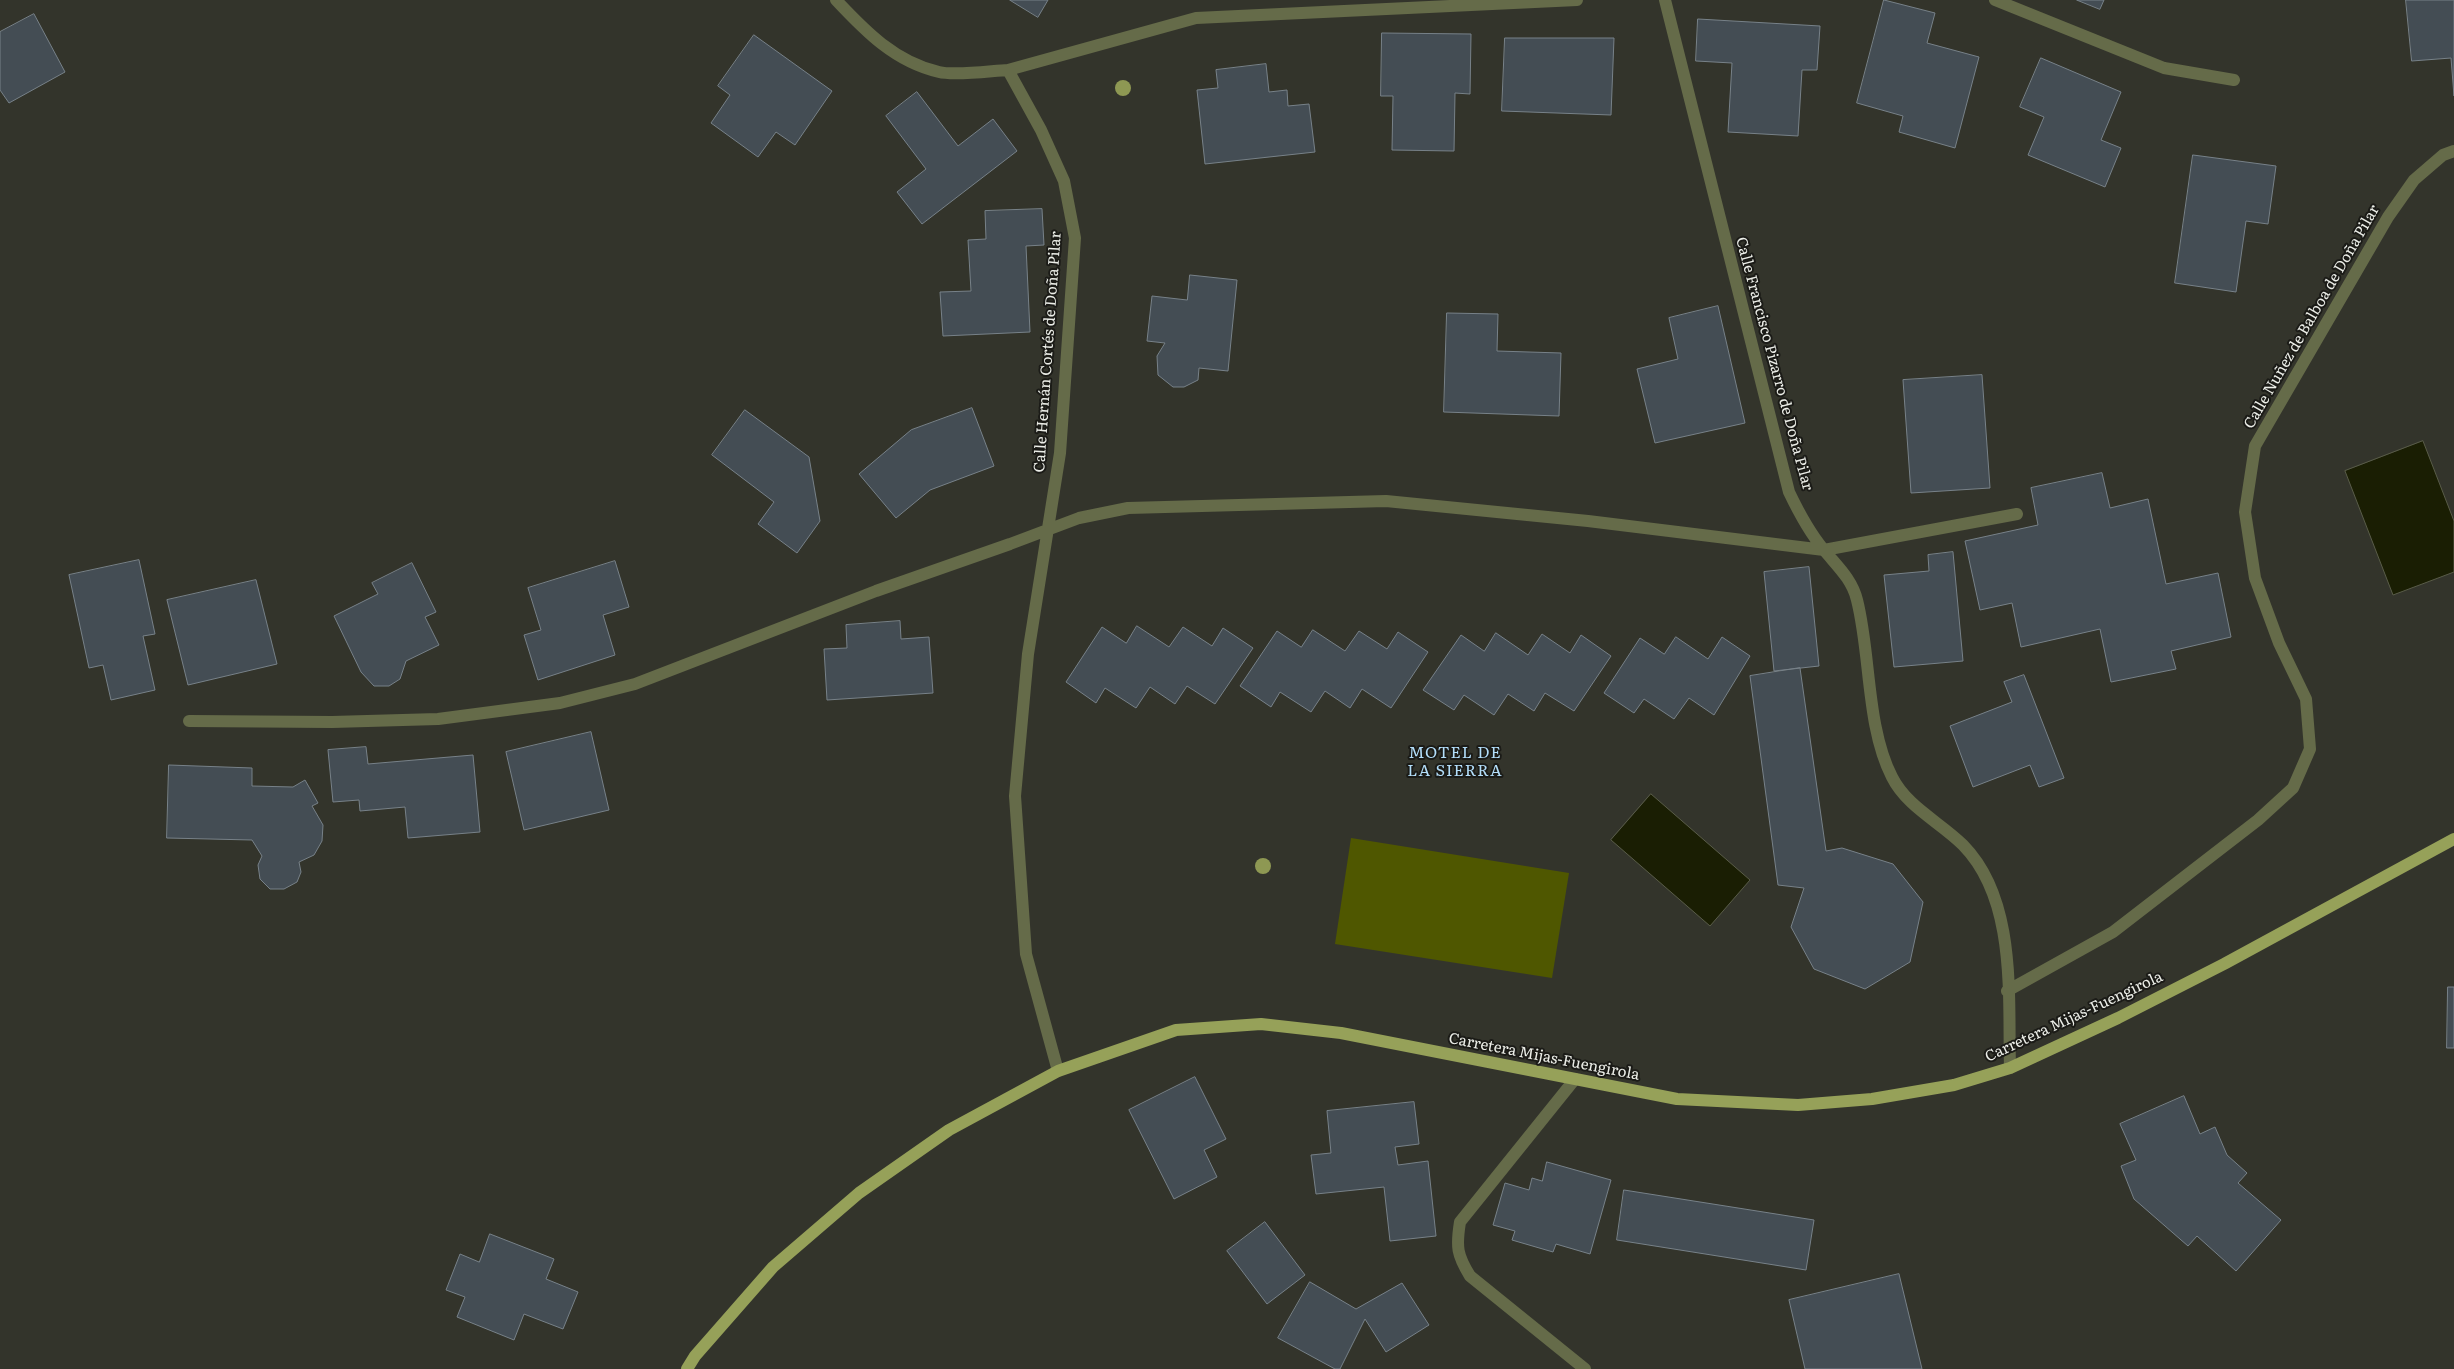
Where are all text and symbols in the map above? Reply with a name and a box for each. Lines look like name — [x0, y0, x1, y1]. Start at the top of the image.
street label: Calle Nuñez de Balboa de Doña Pilar — [2240, 202, 2384, 432]
street label: Calle Hernán Cortés de Doña Pilar — [1031, 231, 1065, 473]
street label: Calle Francisco Pizarro de Doña Pilar — [1731, 235, 1817, 493]
district label: MOTEL DE LA SIERRA — [1406, 743, 1504, 781]
street label: Carretera Mijas-Fuengirola — [1982, 968, 2166, 1066]
street label: Carretera Mijas-Fuengirola — [1447, 1030, 1641, 1084]

